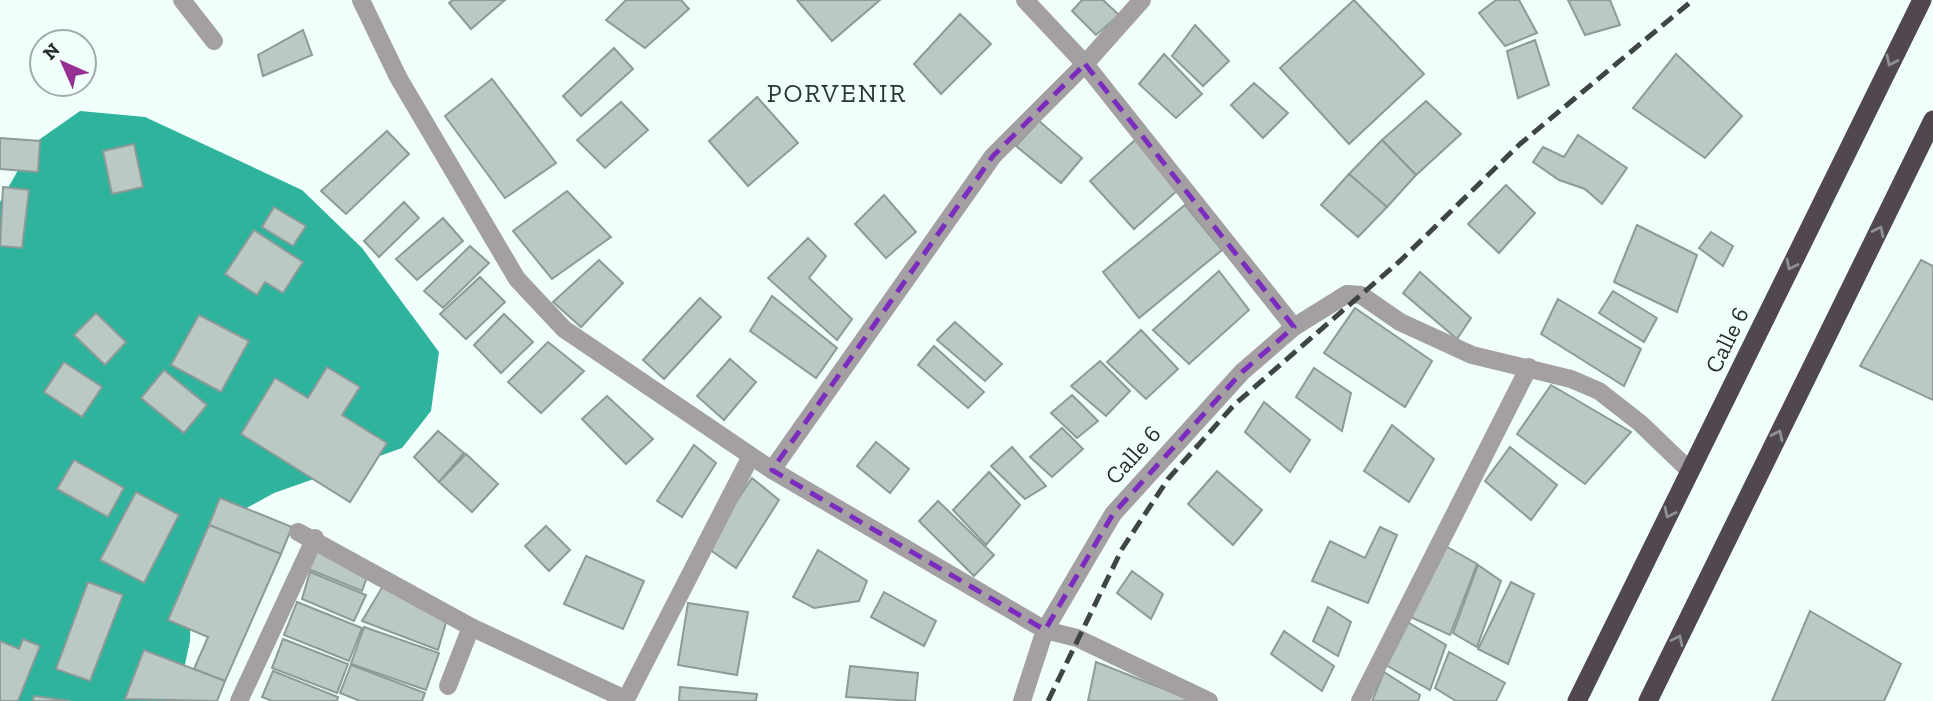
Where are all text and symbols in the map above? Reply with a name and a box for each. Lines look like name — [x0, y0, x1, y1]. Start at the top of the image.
north arrow — [28, 28, 98, 98]
text: N — [38, 38, 65, 65]
one-way arrow — [1886, 54, 1900, 66]
district label: PORVENIR — [767, 77, 907, 109]
one-way arrow — [1870, 226, 1884, 238]
one-way arrow — [1785, 258, 1799, 270]
street label: Calle 6 — [1698, 302, 1755, 377]
street label: Calle 6 — [1099, 419, 1167, 490]
one-way arrow — [1770, 430, 1784, 442]
one-way arrow — [1663, 506, 1677, 518]
one-way arrow — [1670, 635, 1684, 647]

